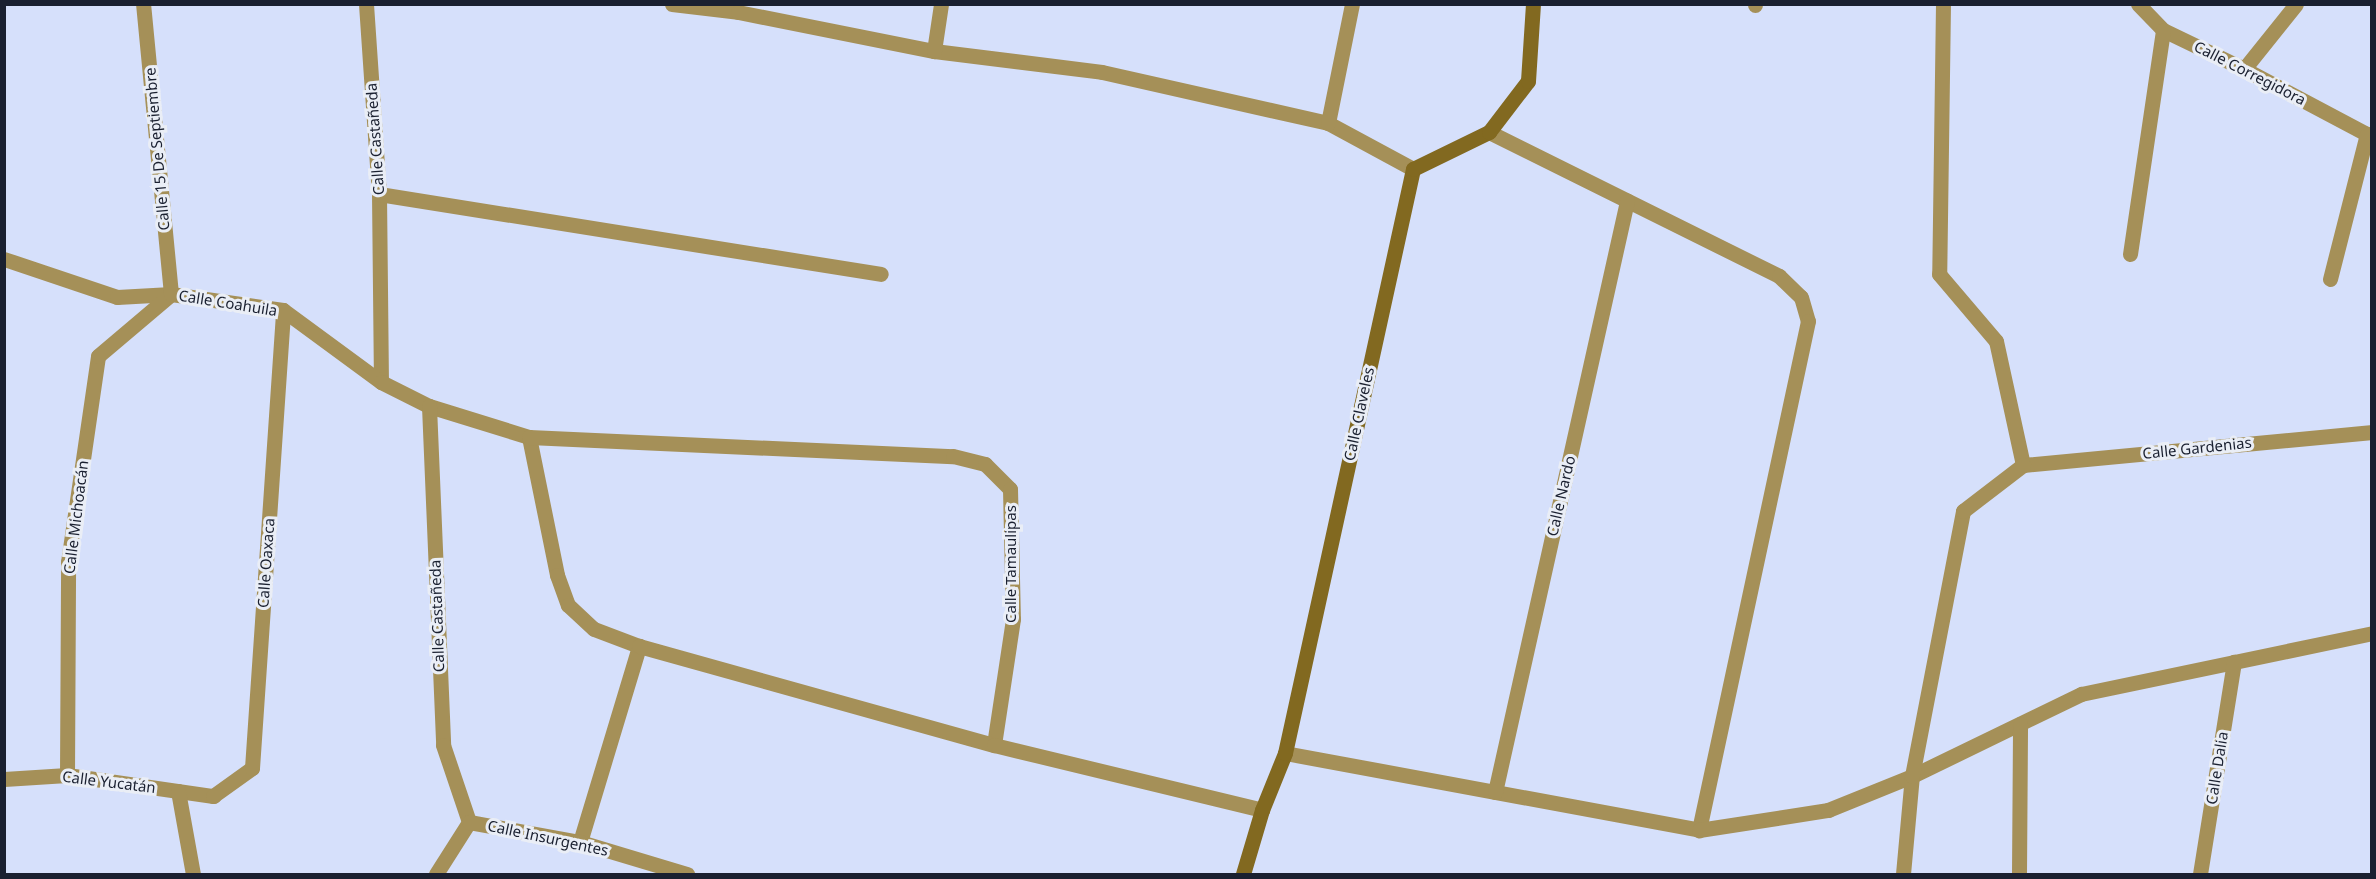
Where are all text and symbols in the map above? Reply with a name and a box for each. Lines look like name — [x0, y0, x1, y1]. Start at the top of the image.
street label: Calle Corregidora — [2191, 37, 2309, 109]
street label: Calle 15 De Septiembre — [141, 67, 173, 231]
street label: Calle Castañeda — [362, 82, 388, 196]
street label: Calle Coahuila — [177, 286, 279, 320]
street label: Calle Claveles — [1340, 365, 1378, 463]
street label: Calle Gardenias — [2142, 433, 2252, 463]
street label: Calle Nardo — [1543, 454, 1579, 538]
street label: Calle Michoacán — [60, 459, 92, 575]
street label: Calle Tamaulipas — [1002, 505, 1020, 623]
street label: Calle Oaxaca — [254, 517, 278, 609]
street label: Calle Castañeda — [426, 560, 448, 672]
street label: Calle Dalia — [2202, 730, 2232, 806]
street label: Calle Yucatán — [61, 767, 157, 797]
street label: Calle Insurgentes — [486, 816, 610, 860]

